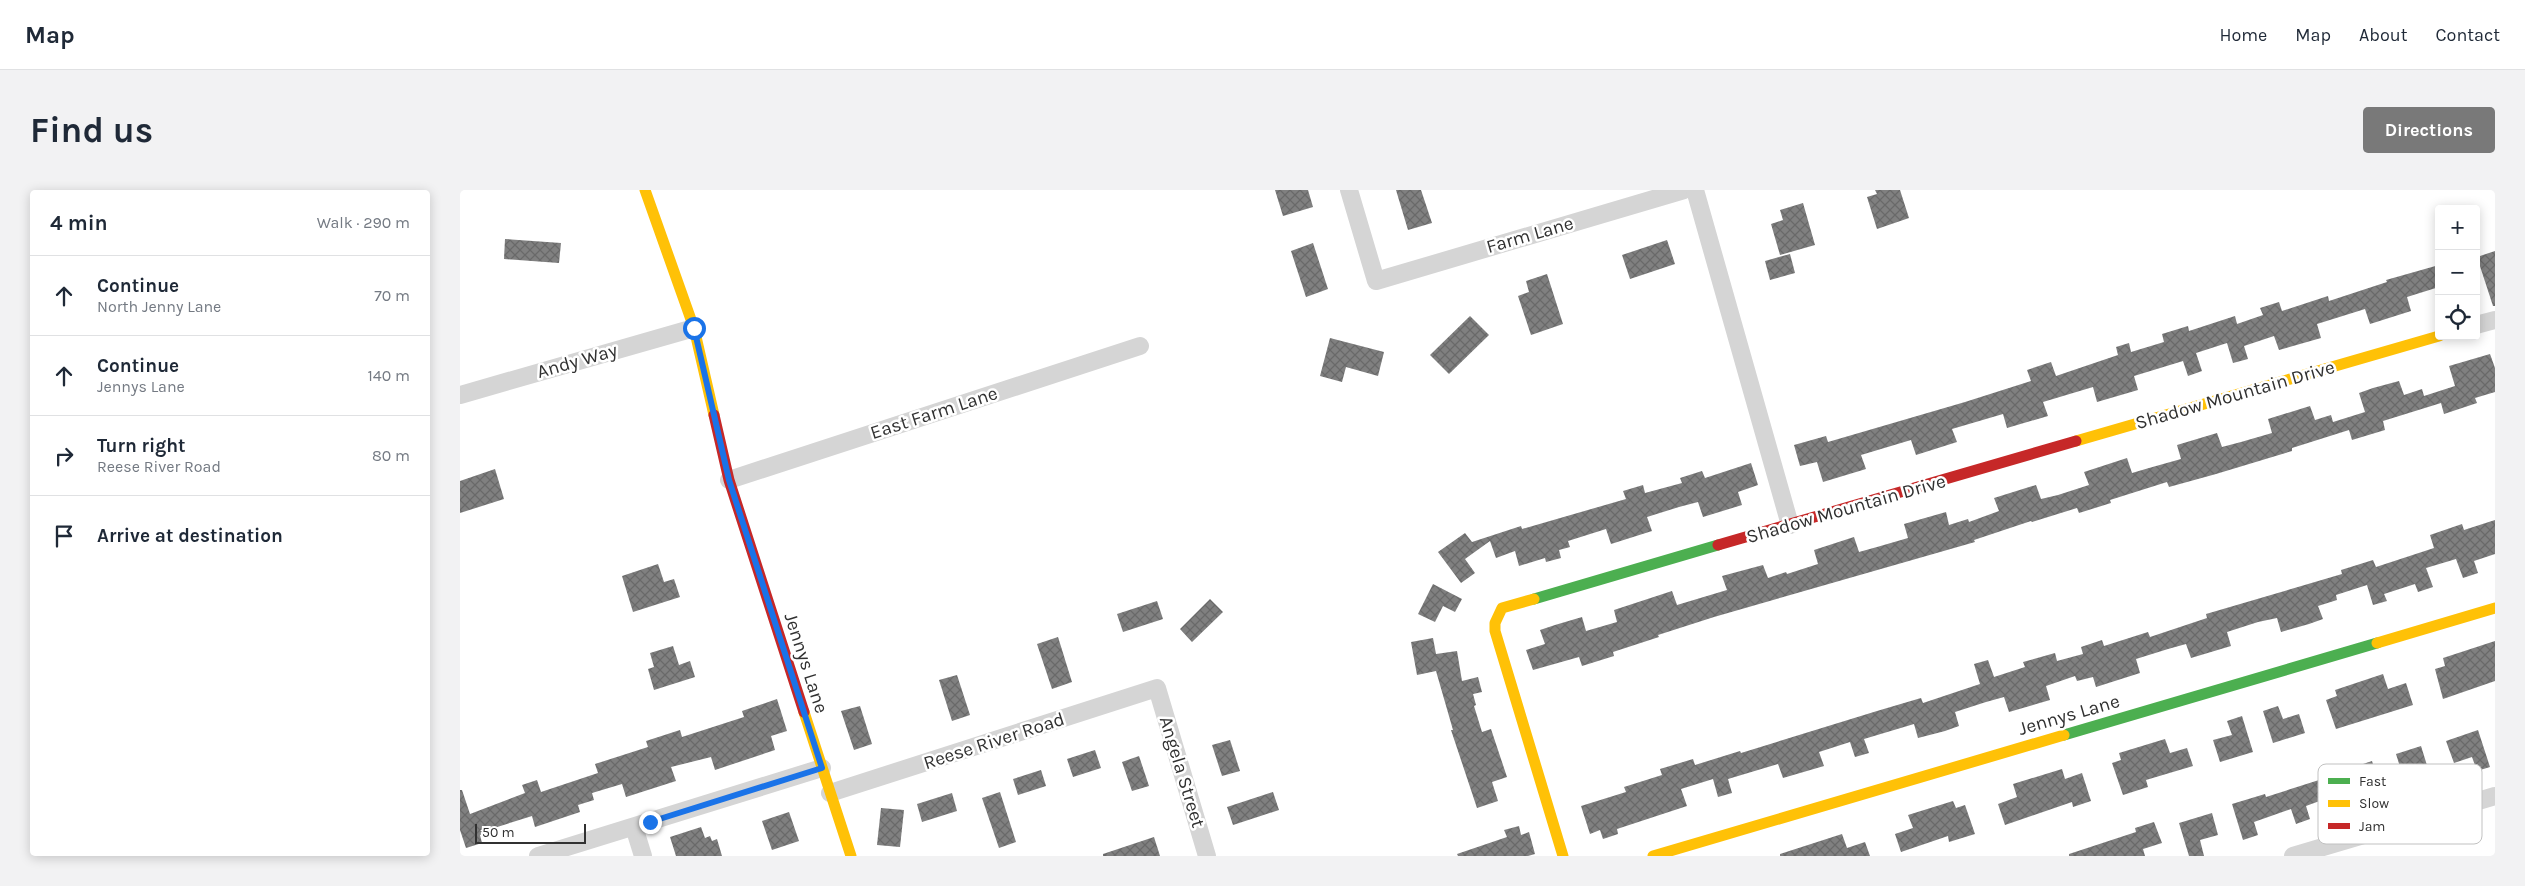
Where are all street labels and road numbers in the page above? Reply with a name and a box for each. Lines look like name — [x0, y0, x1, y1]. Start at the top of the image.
street label: Farm Lane — [1484, 212, 1576, 258]
street label: Andy Way — [534, 339, 620, 383]
street label: Shadow Mountain Drive — [2133, 356, 2337, 434]
street label: East Farm Lane — [868, 382, 1000, 444]
street label: Shadow Mountain Drive — [1744, 470, 1948, 548]
street label: Jennys Lane — [779, 610, 833, 716]
street label: Jennys Lane — [2016, 690, 2122, 740]
street label: Reese River Road — [921, 708, 1067, 774]
street label: Angela Street — [1155, 714, 1209, 830]

